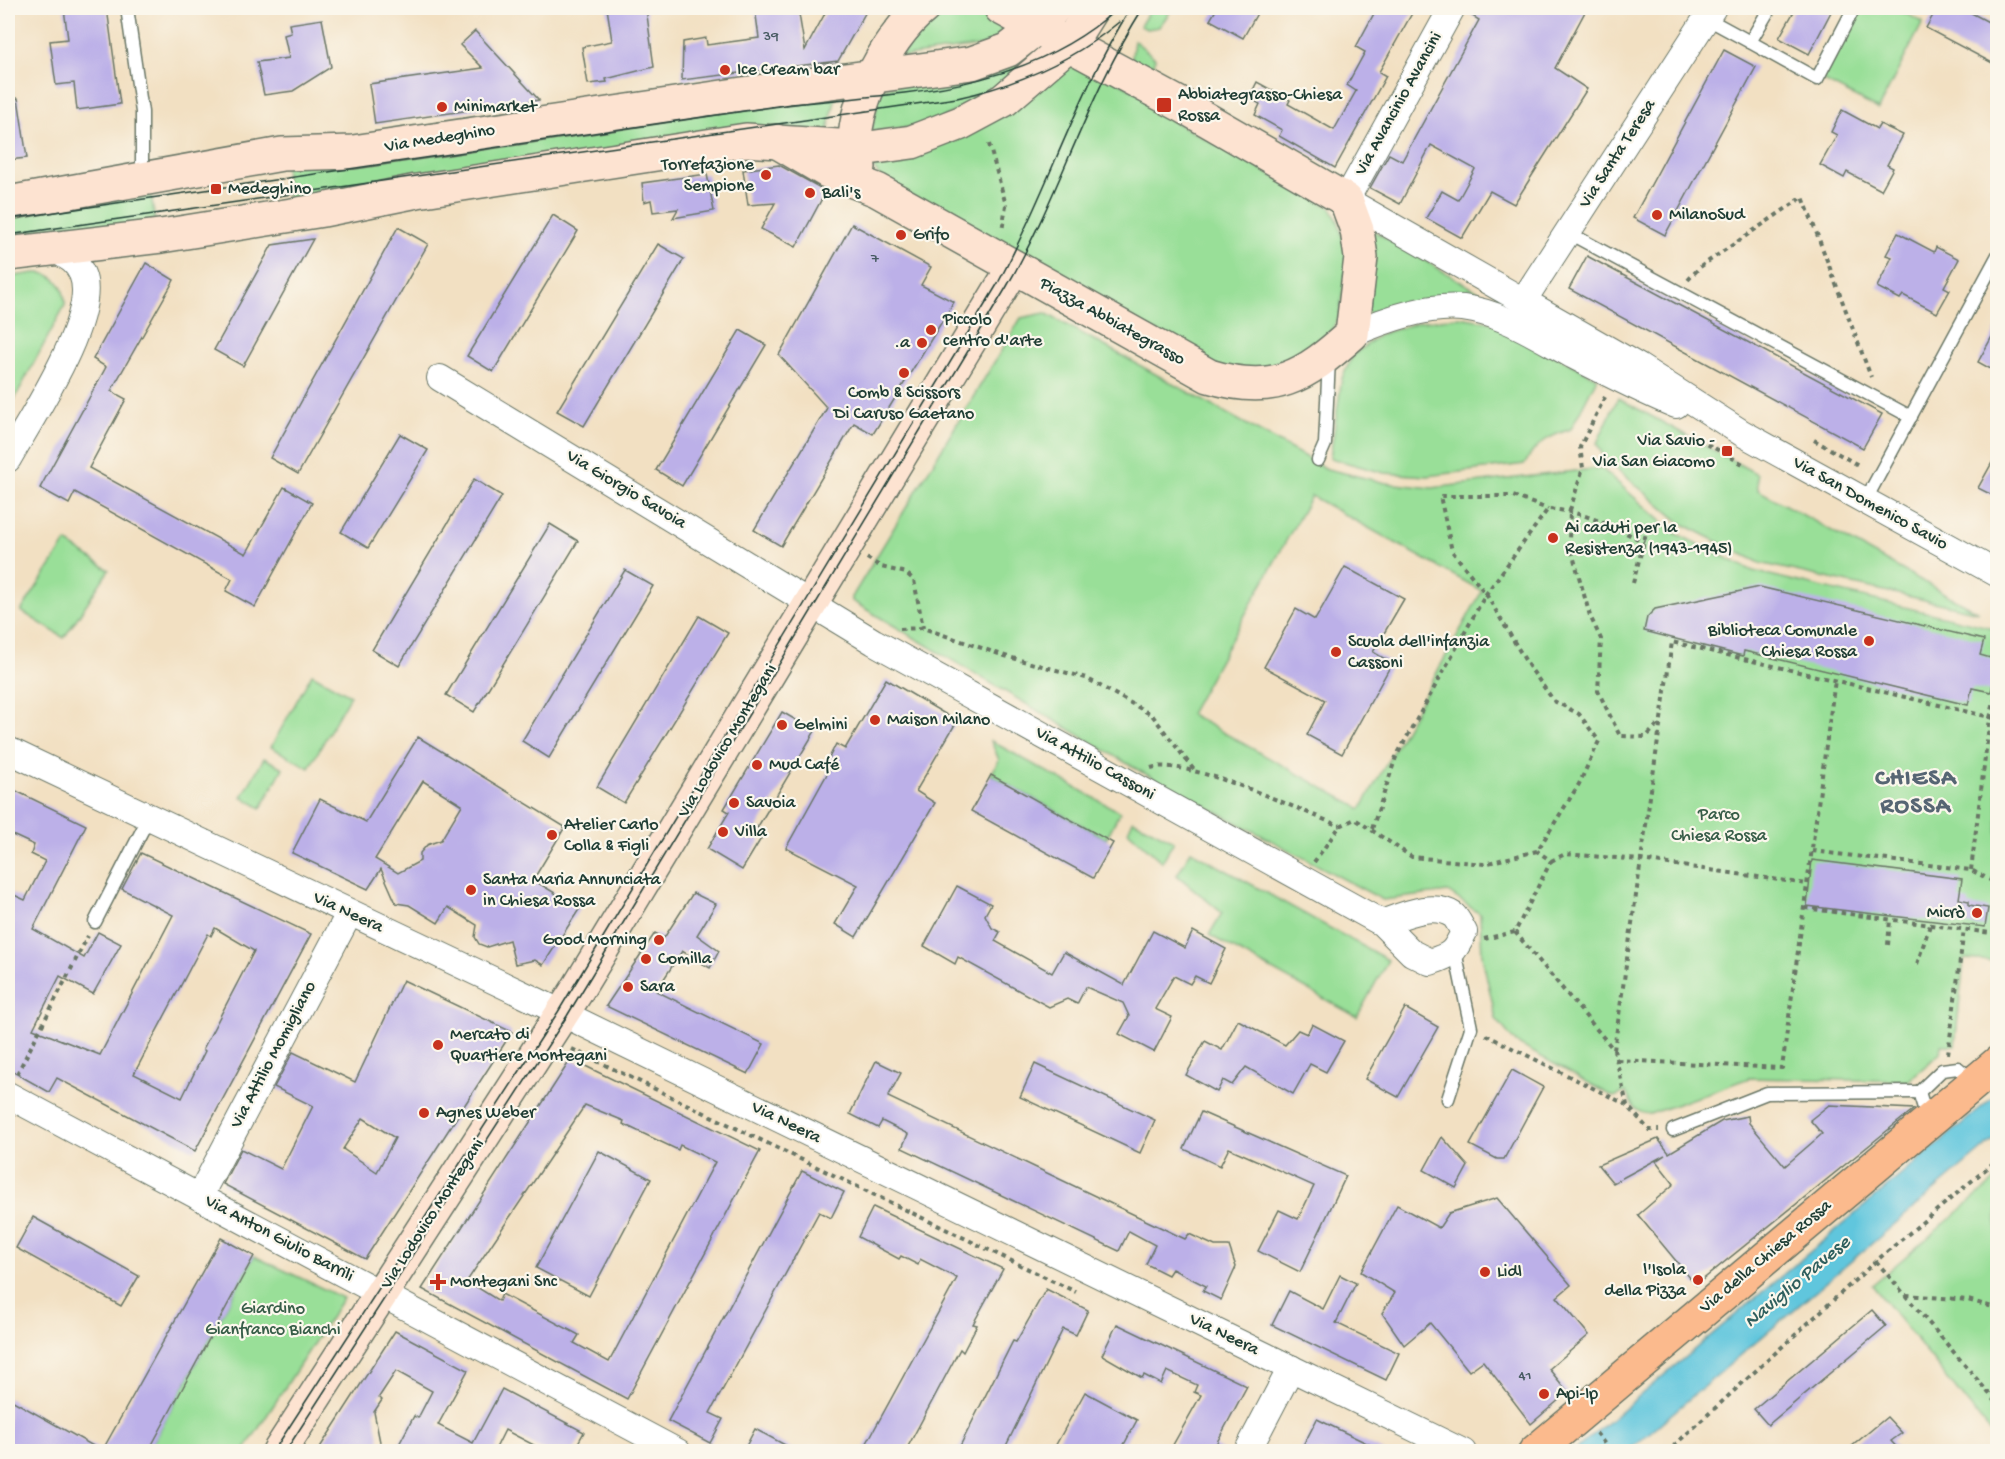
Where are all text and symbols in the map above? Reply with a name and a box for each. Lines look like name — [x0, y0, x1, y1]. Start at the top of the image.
house number: 39 — [762, 28, 779, 46]
street label: Via Avancinio Avancini — [1350, 28, 1447, 180]
place label: Ice Cream bar — [737, 60, 841, 81]
marker: Ice Cream bar — [718, 63, 732, 77]
place label: Abbiategrasso-Chiesa Rossa — [1178, 85, 1343, 127]
street label: Via Santa Teresa — [1575, 95, 1661, 213]
marker: Abbiategrasso-Chiesa Rossa — [1155, 96, 1173, 114]
place label: Minimarket — [454, 97, 538, 118]
marker: Minimarket — [435, 100, 449, 114]
street label: Via Medeghino — [382, 120, 497, 158]
place label: Torrefazione Sempione — [660, 155, 755, 197]
marker: Torrefazione Sempione — [759, 168, 773, 182]
place label: Medeghino — [228, 179, 311, 200]
marker: Medeghino — [209, 182, 223, 196]
place label: Bali's — [821, 183, 862, 204]
marker: Bali's — [803, 186, 817, 200]
place label: MilanoSud — [1669, 205, 1746, 226]
marker: MilanoSud — [1650, 208, 1664, 222]
place label: Grifo — [913, 225, 949, 246]
marker: Grifo — [894, 228, 908, 242]
house number: 7 — [870, 250, 880, 268]
street label: Piazza Abbiategrasso — [1035, 273, 1189, 371]
place label: Piccolo centro d'arte — [942, 310, 1043, 352]
marker: Piccolo centro d'arte — [924, 323, 938, 337]
place label: .a — [894, 333, 911, 354]
marker: .a — [915, 336, 929, 350]
marker: Comb & Scissors Di Caruso Gaetano — [897, 366, 911, 380]
place label: Comb & Scissors Di Caruso Gaetano — [833, 383, 974, 425]
place label: Via Savio - Via San Giacomo — [1592, 431, 1715, 473]
marker: Via Savio - Via San Giacomo — [1720, 444, 1734, 458]
street label: Via Giorgio Savoia — [561, 445, 691, 535]
street label: Via San Domenico Savio — [1788, 452, 1951, 555]
place label: Ai caduti per la Resistenza (1943-1945) — [1565, 518, 1733, 560]
marker: Ai caduti per la Resistenza (1943-1945) — [1546, 531, 1560, 545]
place label: Biblioteca Comunale Chiesa Rossa — [1707, 621, 1858, 663]
place label: Scuola dell'infanzia Cassoni — [1348, 632, 1490, 674]
marker: Biblioteca Comunale Chiesa Rossa — [1862, 634, 1876, 648]
marker: Scuola dell'infanzia Cassoni — [1329, 645, 1343, 659]
street label: Via Lodovico Montegani — [673, 660, 782, 822]
place label: Maison Milano — [887, 710, 990, 731]
marker: Maison Milano — [868, 713, 882, 727]
place label: Gelmini — [794, 715, 848, 736]
marker: Gelmini — [775, 718, 789, 732]
street label: Via Attilio Cassoni — [1031, 722, 1159, 806]
place label: Mud Café — [769, 755, 840, 776]
marker: Mud Café — [750, 758, 764, 772]
district label: CHIESA ROSSA — [1875, 765, 1957, 822]
place label: Savoia — [746, 793, 797, 814]
marker: Savoia — [727, 796, 741, 810]
park label: Parco Chiesa Rossa — [1671, 805, 1768, 847]
place label: Atelier Carlo Colla & Figli — [564, 815, 658, 857]
place label: Villa — [734, 822, 768, 843]
marker: Villa — [716, 825, 730, 839]
marker: Atelier Carlo Colla & Figli — [545, 828, 559, 842]
place label: Santa Maria Annunciata in Chiesa Rossa — [483, 870, 662, 912]
marker: Santa Maria Annunciata in Chiesa Rossa — [464, 883, 478, 897]
street label: Via Neera — [309, 887, 387, 939]
place label: Micrò — [1927, 903, 1965, 924]
marker: Micrò — [1970, 906, 1984, 920]
place label: Good Morning — [543, 930, 647, 951]
marker: Good Morning — [652, 933, 666, 947]
place label: Comilla — [658, 949, 713, 970]
marker: Comilla — [639, 952, 653, 966]
place label: Sara — [640, 977, 676, 998]
street label: Via Attilio Momigliano — [226, 978, 322, 1133]
marker: Sara — [621, 980, 635, 994]
place label: Mercato di Quartiere Montegani — [450, 1025, 607, 1067]
marker: Mercato di Quartiere Montegani — [431, 1038, 445, 1052]
street label: Via Neera — [747, 1097, 825, 1149]
place label: Agnes Weber — [436, 1103, 537, 1124]
marker: Agnes Weber — [417, 1106, 431, 1120]
street label: Via Lodovico Montegani — [376, 1135, 490, 1294]
street label: Via Anton Giulio Barrili — [200, 1190, 357, 1287]
street label: Via della Chiesa Rossa — [1695, 1195, 1837, 1319]
water label: Naviglio Pavese — [1740, 1231, 1856, 1334]
place label: l'Isola della Pizza — [1604, 1260, 1687, 1302]
place label: Lidl — [1497, 1262, 1522, 1283]
marker: Lidl — [1478, 1265, 1492, 1279]
place label: Montegani Snc — [450, 1272, 558, 1293]
marker: l'Isola della Pizza — [1691, 1273, 1705, 1287]
marker: Montegani Snc — [431, 1275, 445, 1289]
park label: Giardino Gianfranco Bianchi — [205, 1299, 341, 1341]
street label: Via Neera — [1185, 1309, 1263, 1361]
house number: 41 — [1518, 1367, 1532, 1385]
place label: Api-Ip — [1556, 1384, 1598, 1405]
marker: Api-Ip — [1537, 1387, 1551, 1401]

